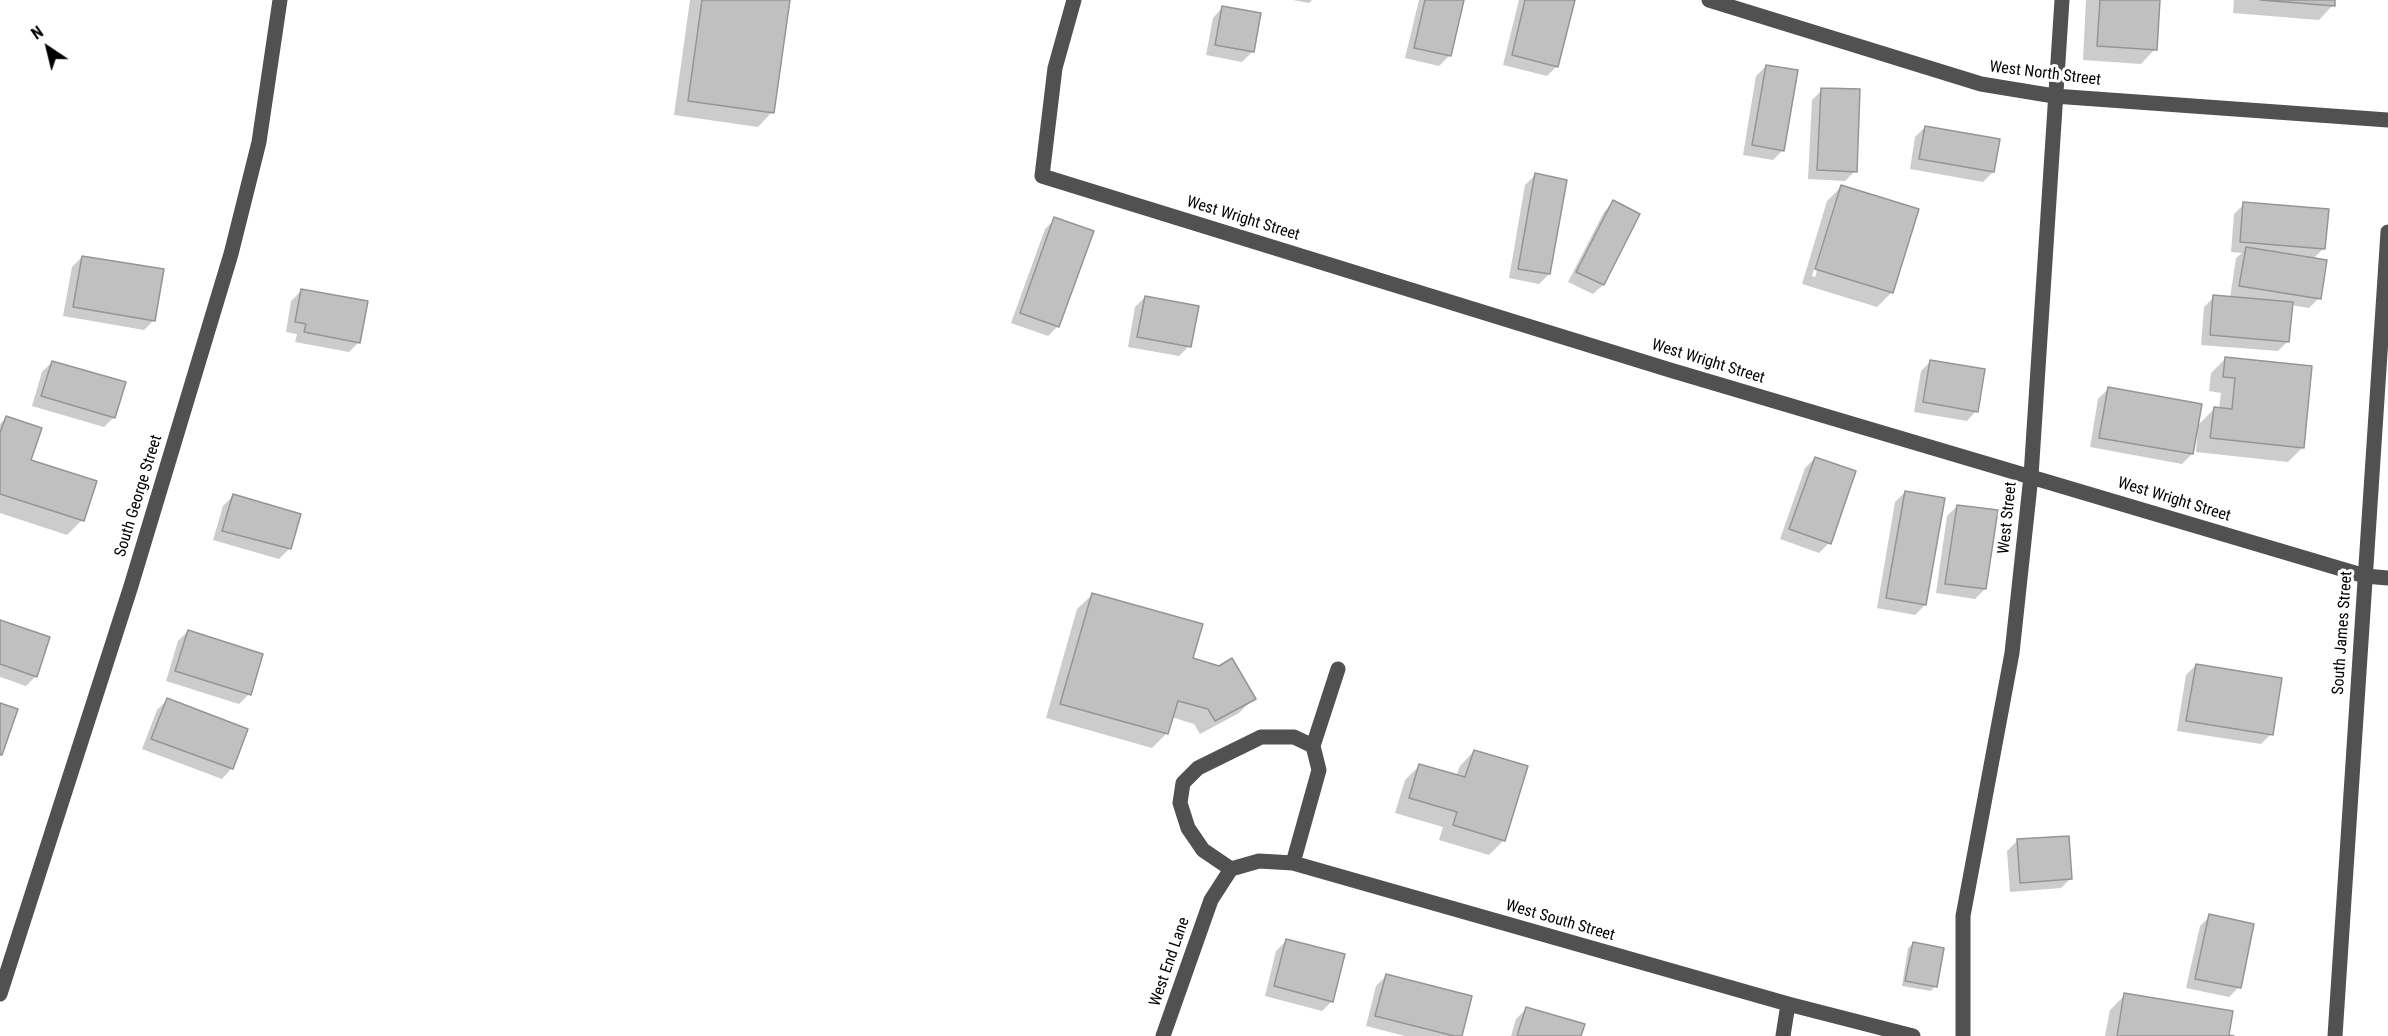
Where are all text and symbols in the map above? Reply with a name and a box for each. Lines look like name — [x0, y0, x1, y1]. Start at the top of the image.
north arrow — [18, 18, 78, 78]
text: N — [28, 22, 47, 43]
street label: West North Street — [1988, 58, 2102, 90]
street label: West Wright Street — [1184, 193, 1302, 245]
street label: West Wright Street — [1649, 336, 1767, 388]
street label: South George Street — [111, 433, 167, 559]
street label: West Wright Street — [2115, 474, 2233, 526]
street label: West Street — [1995, 481, 2021, 555]
street label: South James Street — [2329, 571, 2357, 695]
street label: West South Street — [1503, 896, 1617, 946]
street label: West End Lane — [1146, 915, 1194, 1009]

